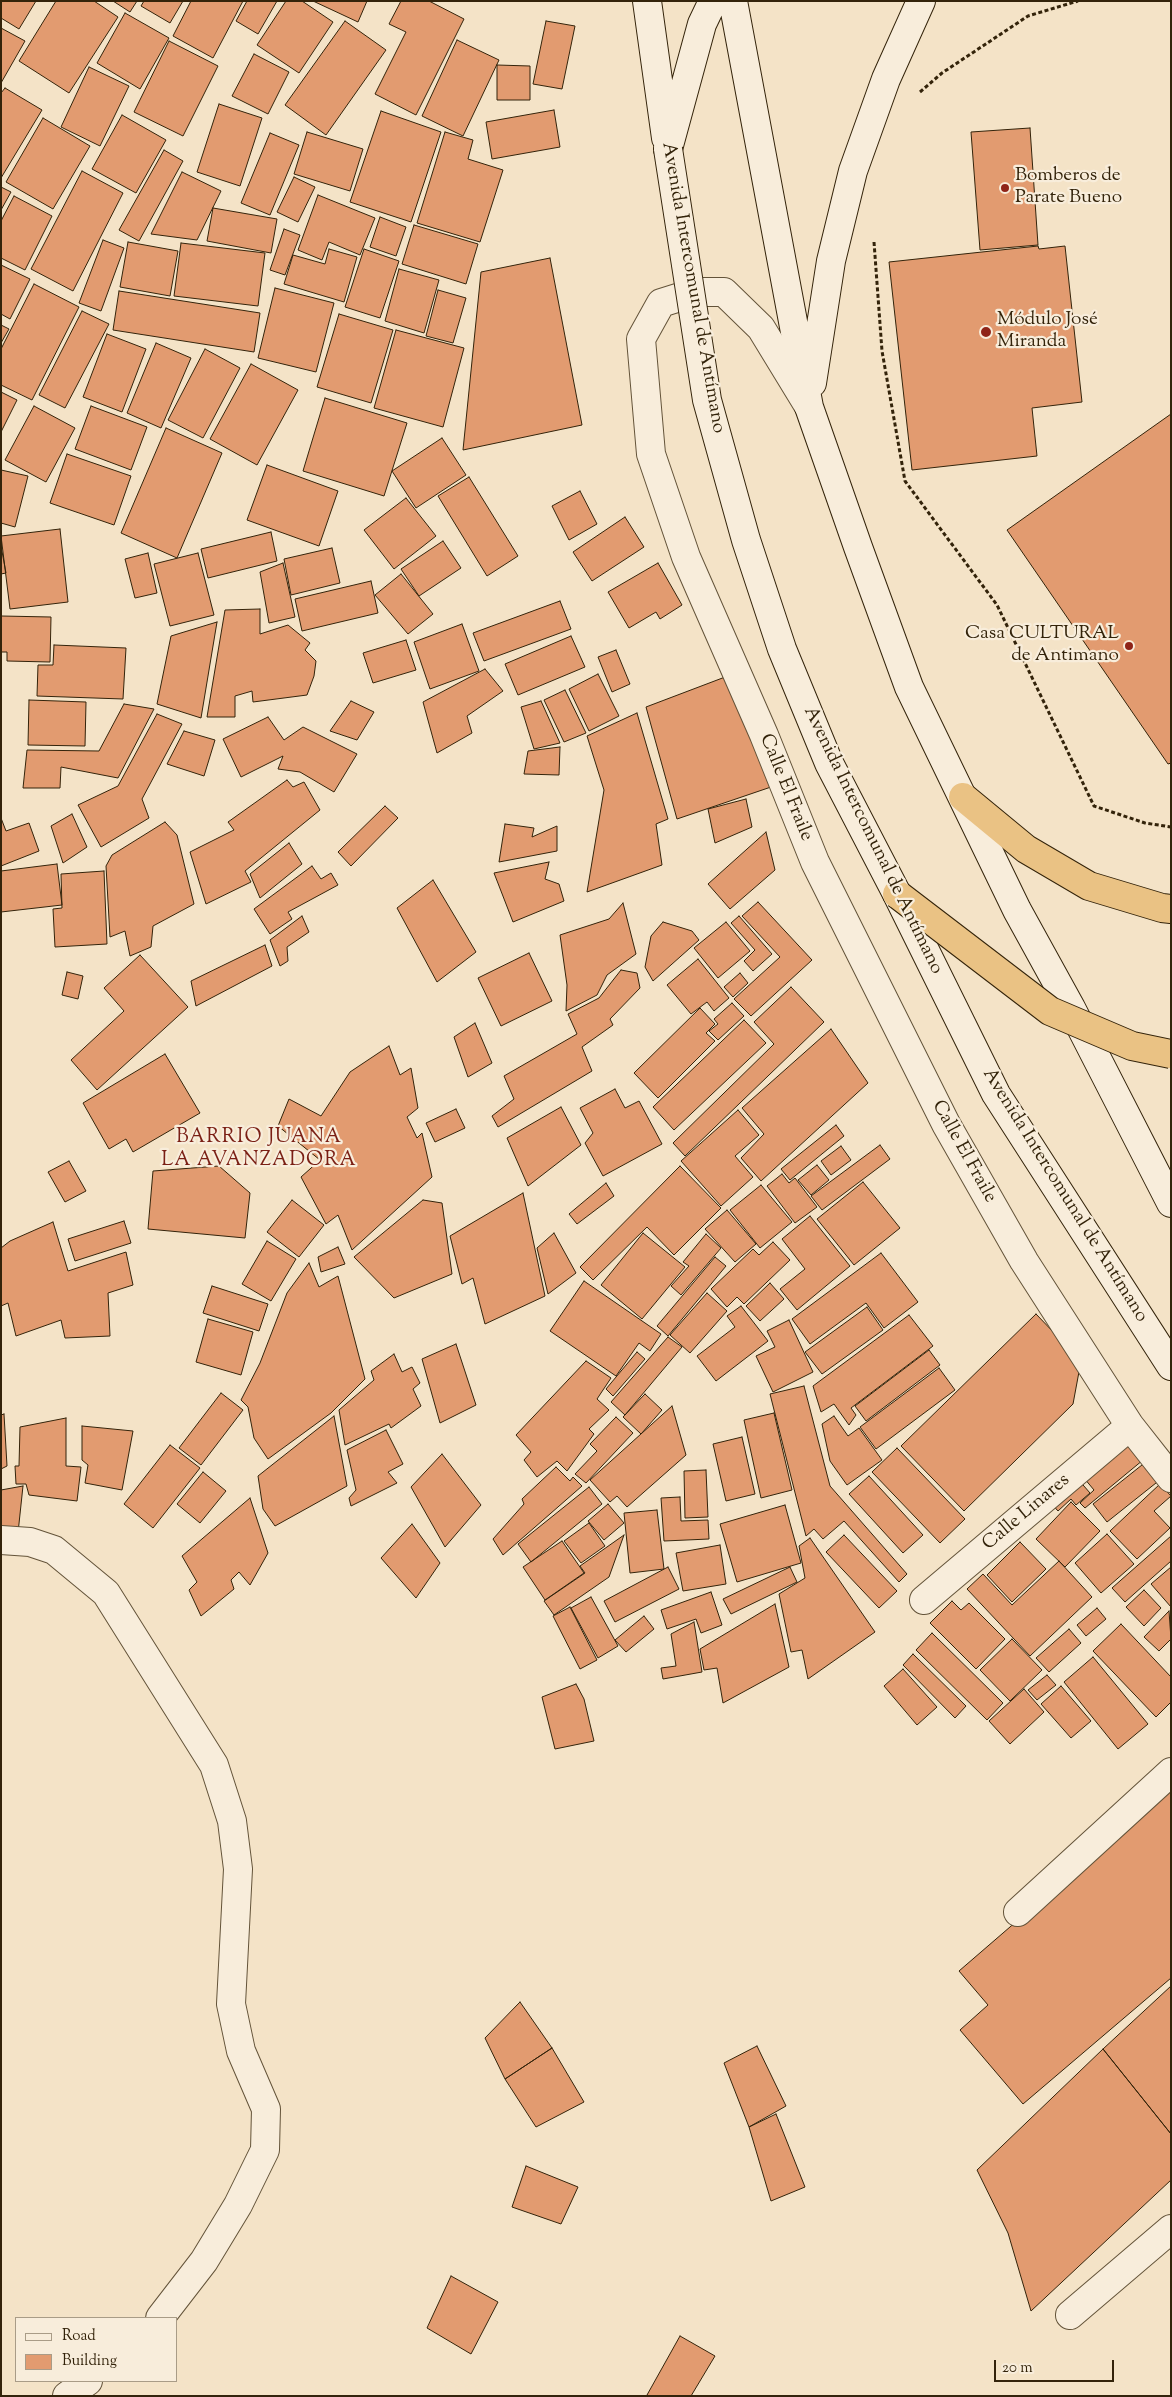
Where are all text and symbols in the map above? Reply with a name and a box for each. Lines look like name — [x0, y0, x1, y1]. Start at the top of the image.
street label: Avenida Intercomunal de Antímano — [655, 141, 729, 435]
place label: Bomberos de Parate Bueno — [1015, 166, 1122, 210]
marker: Bomberos de Parate Bueno — [999, 182, 1011, 194]
place label: Módulo José Miranda — [997, 310, 1098, 354]
marker: Módulo José Miranda — [979, 325, 993, 339]
place label: Casa CULTURAL de Antimano — [965, 624, 1119, 668]
marker: Casa CULTURAL de Antimano — [1123, 640, 1135, 652]
street label: Avenida Intercomunal de Antímano — [797, 703, 947, 979]
street label: Calle El Fraile — [753, 731, 817, 845]
street label: Avenida Intercomunal de Antímano — [976, 1065, 1152, 1327]
street label: Calle El Fraile — [926, 1097, 1000, 1207]
district label: BARRIO JUANA LA AVANZADORA — [160, 1127, 358, 1174]
street label: Calle Linares — [979, 1470, 1075, 1556]
legend — [15, 2317, 178, 2382]
text: Road — [62, 2326, 96, 2347]
scale bar — [997, 2350, 1117, 2382]
text: Building — [62, 2351, 117, 2372]
text: 20 m — [1002, 2358, 1033, 2379]

